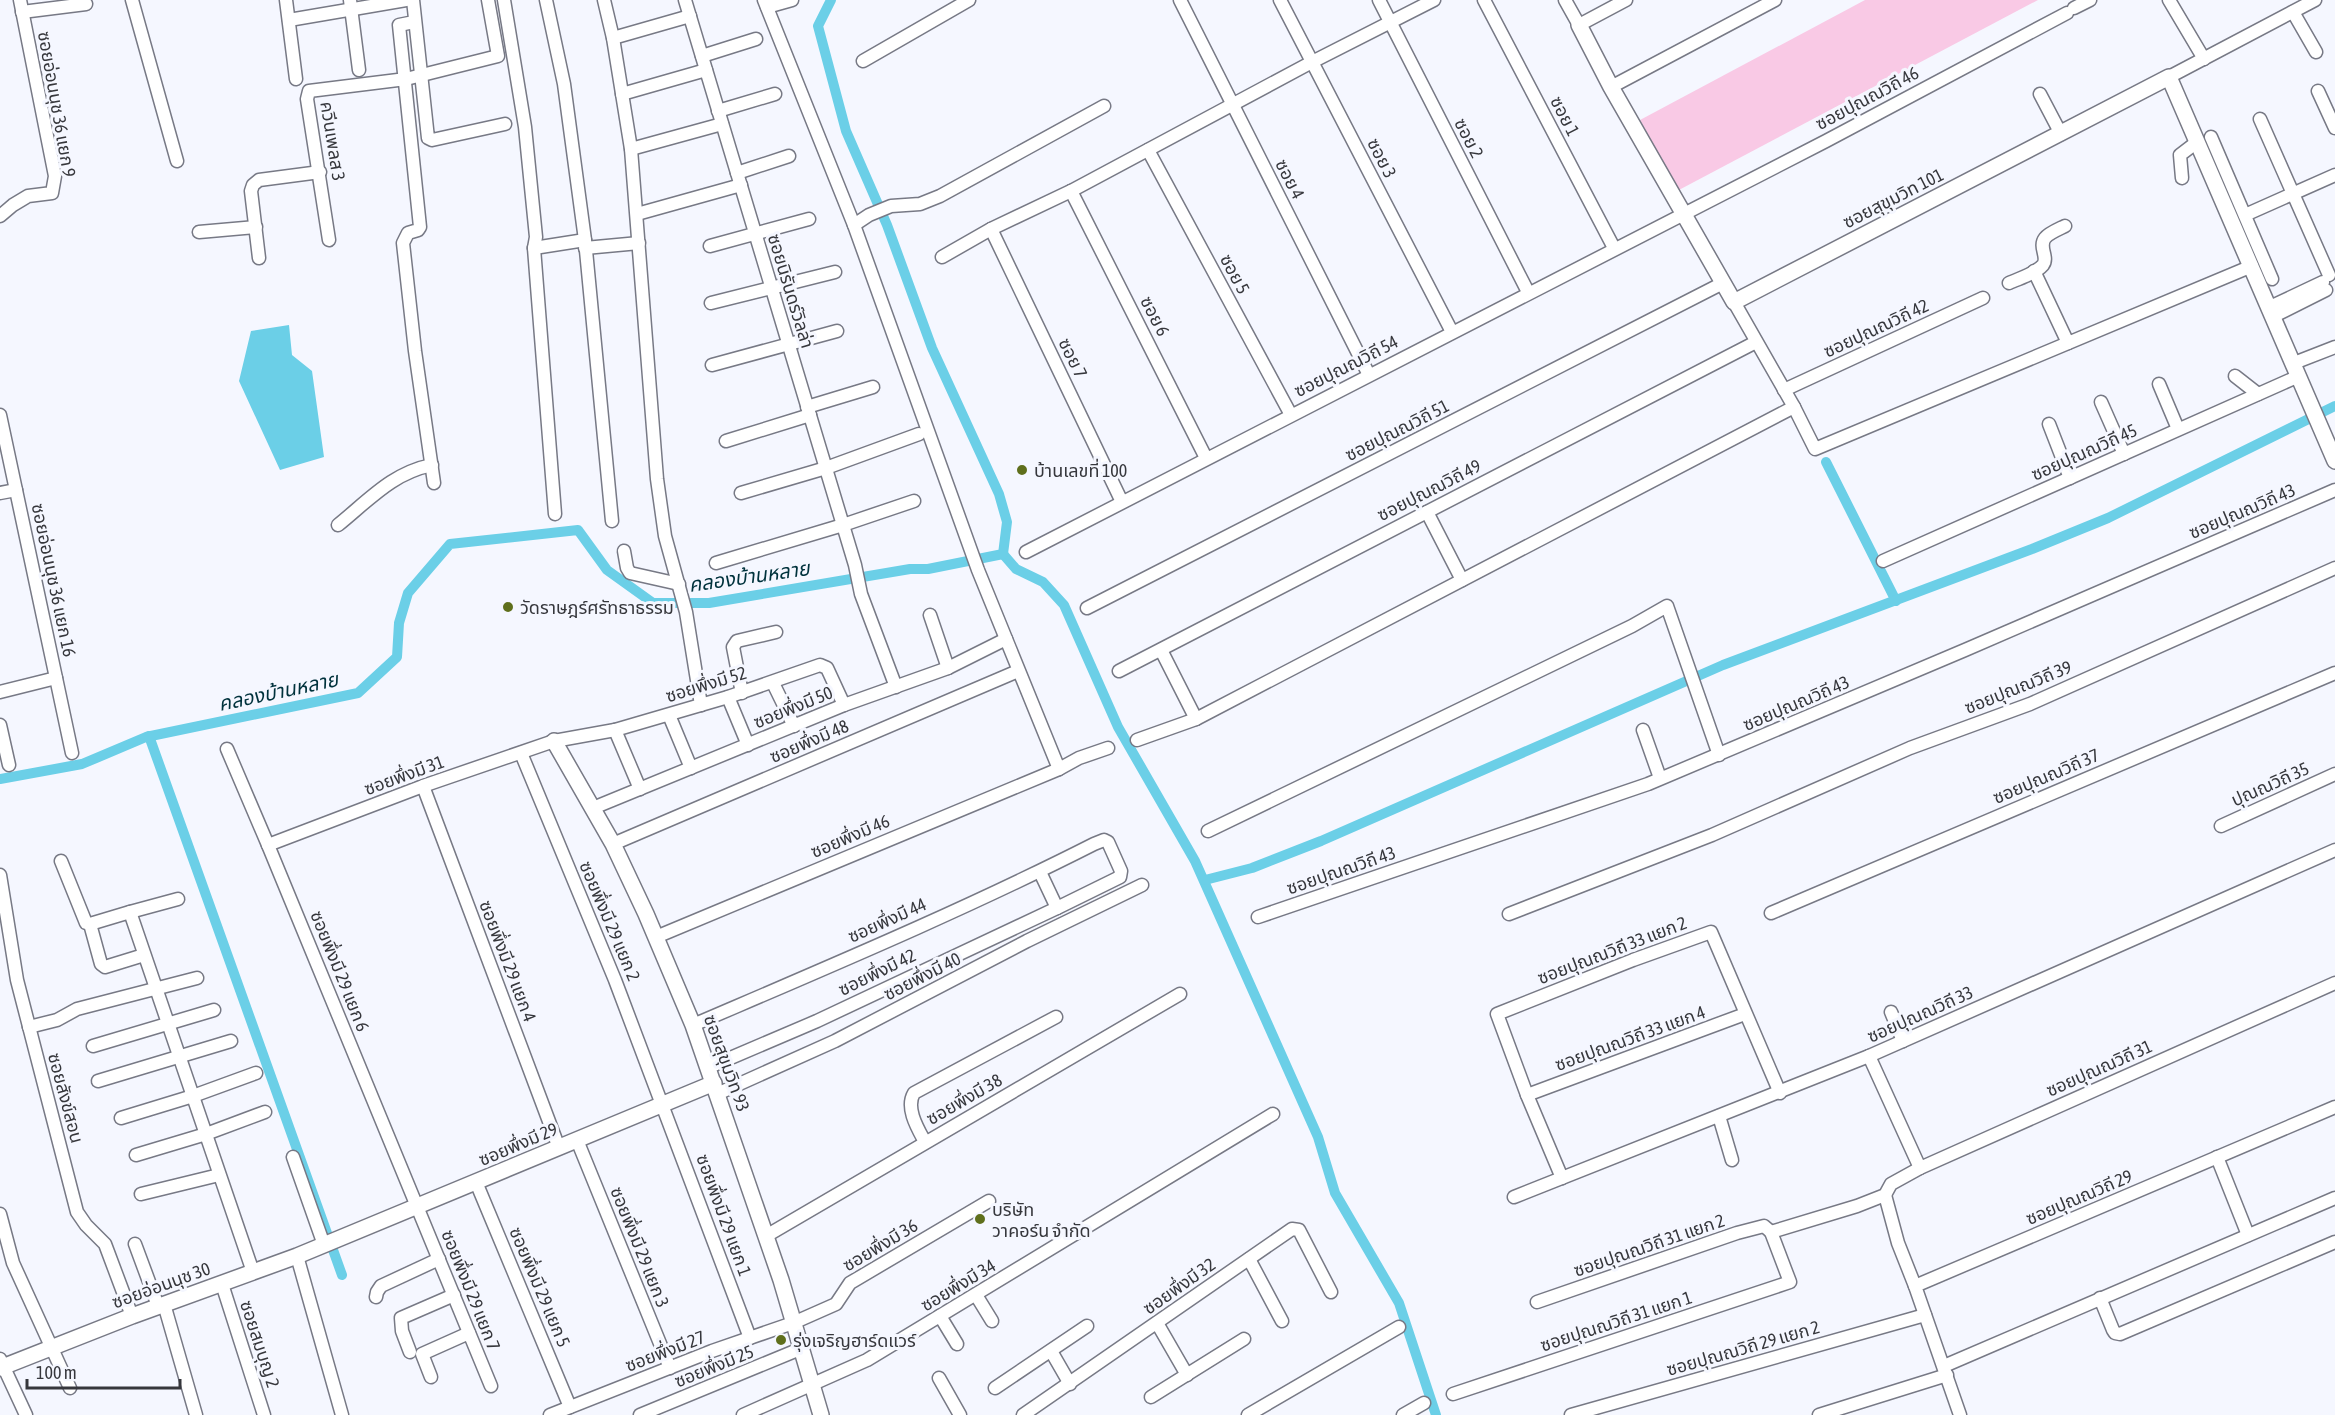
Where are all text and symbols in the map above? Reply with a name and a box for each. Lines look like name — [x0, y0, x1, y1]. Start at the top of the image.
street label: ซอยอ่อนนุช 36 แยก 9 — [33, 29, 80, 179]
street label: ซอยปุณณวิถี 46 — [1812, 62, 1923, 135]
street label: ซอย 1 — [1546, 93, 1584, 139]
street label: ควีนเพลส 3 — [316, 100, 350, 182]
street label: ซอย 2 — [1450, 115, 1488, 161]
street label: ซอย 3 — [1363, 135, 1401, 181]
street label: ซอย 4 — [1271, 156, 1309, 202]
street label: ซอยสุขุมวิท 101 — [1839, 164, 1947, 233]
street label: ซอยนิรันดร์วิลล่า — [764, 231, 818, 351]
street label: ซอย 5 — [1216, 251, 1254, 297]
street label: ซอย 6 — [1136, 293, 1174, 339]
street label: ซอยปุณณวิถี 42 — [1820, 294, 1932, 362]
street label: ซอยปุณณวิถี 54 — [1291, 331, 1402, 402]
street label: ซอย 7 — [1054, 335, 1092, 381]
street label: ซอยปุณณวิถี 51 — [1342, 395, 1453, 466]
street label: ซอยปุณณวิถี 45 — [2028, 419, 2141, 486]
street label: ซอยปุณณวิถี 49 — [1374, 455, 1485, 526]
place label: บ้านเลขที่ 100 — [1034, 458, 1127, 481]
marker: บ้านเลขที่ 100 — [1015, 463, 1029, 477]
street label: ซอยปุณณวิถี 43 — [2186, 479, 2299, 544]
street label: ซอยอ่อนนุช 36 แยก 16 — [27, 501, 80, 659]
water label: คลองบ้านหลาย — [687, 556, 813, 596]
place label: วัดราษฎร์ศรัทธาธรรม — [520, 597, 674, 618]
marker: วัดราษฎร์ศรัทธาธรรม — [501, 600, 515, 614]
street label: ซอยปุณณวิถี 39 — [1961, 656, 2075, 719]
street label: ซอยพึ่งมี 52 — [662, 660, 749, 706]
water label: คลองบ้านหลาย — [216, 667, 342, 715]
street label: ซอยปุณณวิถี 43 — [1740, 671, 1853, 736]
street label: ซอยพึ่งมี 50 — [750, 680, 836, 732]
street label: ซอยพึ่งมี 48 — [766, 713, 852, 767]
street label: ซอยปุณณวิถี 37 — [1990, 744, 2103, 809]
street label: ซอยพึ่งมี 31 — [360, 749, 447, 799]
street label: ปุณณวิถี 35 — [2228, 758, 2312, 811]
street label: ซอยพึ่งมี 46 — [807, 808, 893, 862]
street label: ซอยปุณณวิถี 43 — [1284, 842, 1399, 899]
street label: ซอยพึ่งมี 29 แยก 2 — [575, 857, 647, 984]
street label: ซอยพึ่งมี 44 — [844, 892, 929, 947]
street label: ซอยพึ่งมี 29 แยก 4 — [475, 897, 543, 1025]
street label: ซอยพึ่งมี 29 แยก 6 — [306, 907, 376, 1034]
street label: ซอยปุณณวิถี 33 แยก 2 — [1534, 912, 1690, 989]
street label: ซอยพึ่งมี 42 — [834, 942, 919, 1000]
street label: ซอยพึ่งมี 40 — [879, 946, 964, 1004]
street label: ซอยปุณณวิถี 33 — [1864, 981, 1977, 1048]
street label: ซอยปุณณวิถี 33 แยก 4 — [1552, 1001, 1708, 1076]
street label: ซอยสุขุมวิท 93 — [699, 1012, 754, 1115]
street label: ซอยปุณณวิถี 31 — [2043, 1035, 2156, 1102]
street label: ซอยสังข์สอน — [44, 1051, 88, 1145]
street label: ซอยพึ่งมี 38 — [922, 1067, 1005, 1129]
street label: ซอยพึ่งมี 29 — [475, 1116, 561, 1170]
street label: ซอยพึ่งมี 29 แยก 1 — [692, 1150, 758, 1279]
street label: ซอยปุณณวิถี 29 — [2023, 1165, 2136, 1230]
street label: ซอยพึ่งมี 29 แยก 3 — [606, 1183, 676, 1310]
place label: บริษัท วาคอร์น จำกัด — [992, 1199, 1091, 1241]
street label: ซอยปุณณวิถี 31 แยก 2 — [1571, 1209, 1728, 1282]
marker: บริษัท วาคอร์น จำกัด — [973, 1212, 987, 1226]
street label: ซอยพึ่งมี 36 — [838, 1213, 921, 1276]
street label: ซอยพึ่งมี 29 แยก 5 — [505, 1223, 577, 1350]
street label: ซอยพึ่งมี 29 แยก 7 — [437, 1226, 507, 1353]
street label: ซอยพึ่งมี 32 — [1138, 1252, 1219, 1319]
street label: ซอยพึ่งมี 34 — [916, 1253, 999, 1316]
street label: ซอยอ่อนนุช 30 — [109, 1258, 213, 1313]
street label: ซอยปุณณวิถี 31 แยก 1 — [1537, 1287, 1695, 1356]
street label: ซอยสมบุญ 2 — [235, 1298, 284, 1391]
street label: ซอยปุณณวิถี 29 แยก 2 — [1664, 1316, 1822, 1381]
street label: ซอยพึ่งมี 27 — [621, 1324, 708, 1376]
place label: รุ่งเจริญฮาร์ดแวร์ — [793, 1330, 917, 1352]
marker: รุ่งเจริญฮาร์ดแวร์ — [774, 1333, 788, 1347]
street label: ซอยพึ่งมี 25 — [671, 1339, 757, 1391]
scale bar — [27, 1352, 180, 1390]
text: 100 m — [36, 1362, 77, 1383]

